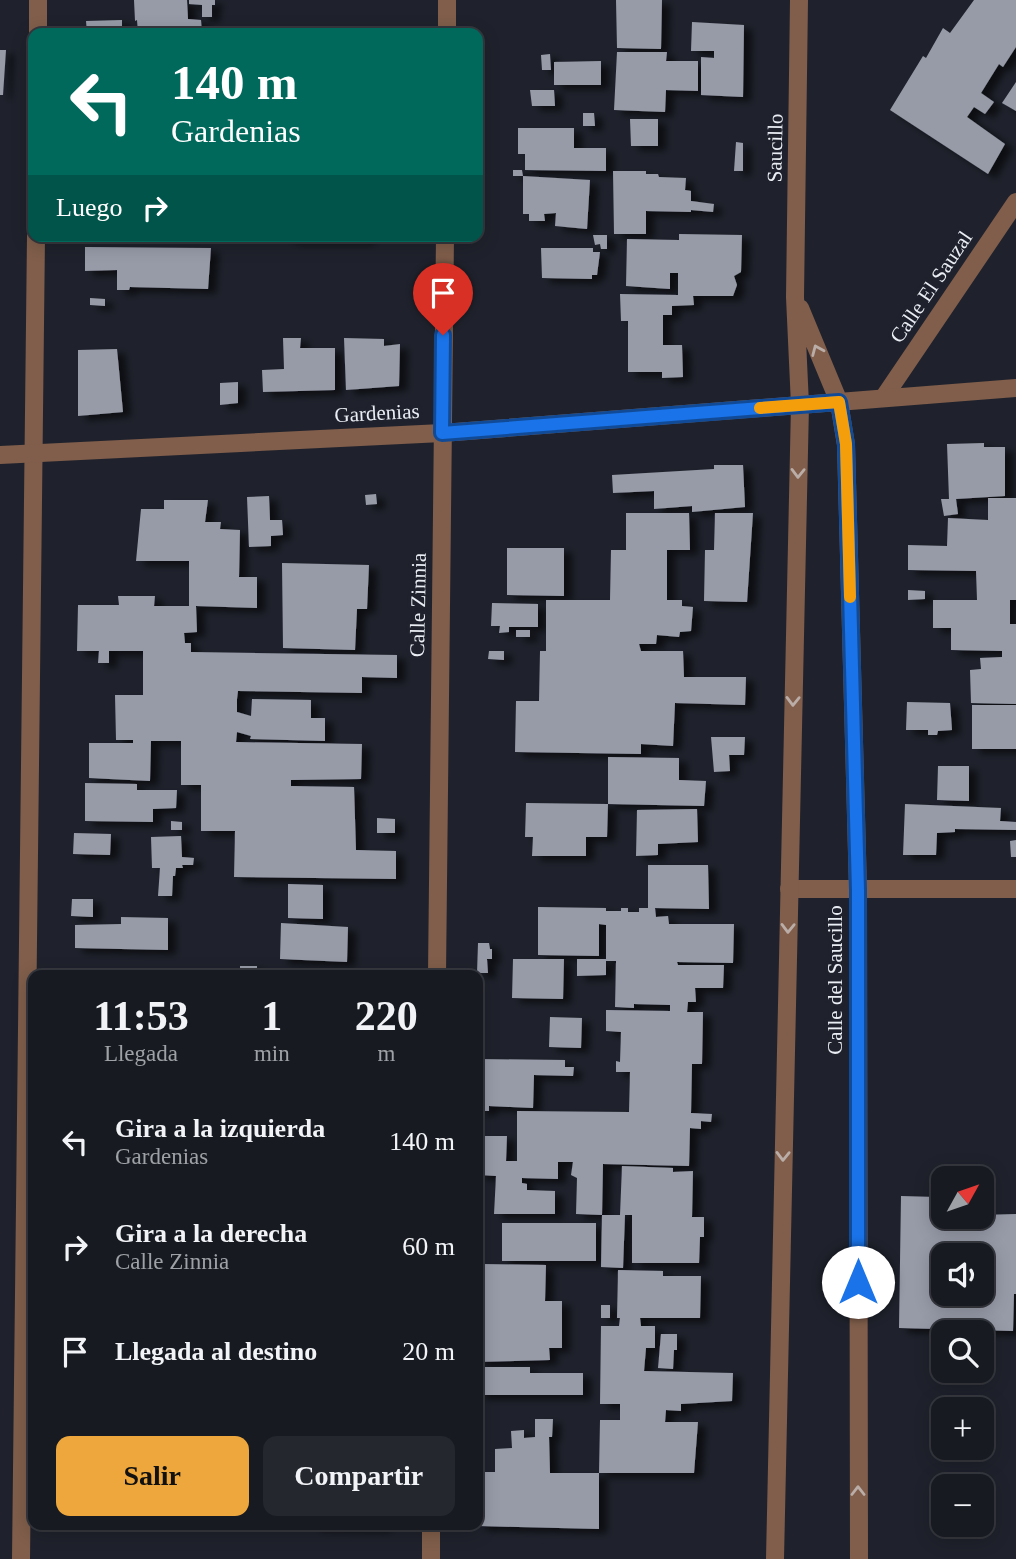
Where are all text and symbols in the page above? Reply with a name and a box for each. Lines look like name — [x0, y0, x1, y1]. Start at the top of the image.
text: 140 m — [171, 55, 298, 110]
icon: left — [56, 56, 147, 147]
text: Gardenias — [171, 113, 301, 149]
street label: Saucillo — [762, 113, 788, 183]
icon: right — [136, 189, 174, 227]
text: Luego — [56, 193, 122, 222]
street label: Calle El Sauzal — [885, 226, 977, 347]
pin — [413, 263, 473, 335]
icon: arrive — [424, 274, 462, 312]
one-way arrow — [812, 344, 826, 356]
street label: Gardenias — [334, 399, 420, 427]
one-way arrow — [791, 468, 806, 479]
street label: Calle Zinnia — [405, 552, 431, 657]
one-way arrow — [785, 696, 801, 707]
street label: Calle del Saucillo — [823, 905, 847, 1055]
one-way arrow — [780, 924, 796, 934]
text: 11:53 — [93, 993, 189, 1039]
text: 1 — [261, 993, 282, 1039]
text: 220 — [355, 993, 418, 1039]
text: Llegada — [104, 1041, 178, 1066]
text: min — [254, 1041, 290, 1066]
text: m — [377, 1041, 395, 1066]
text: Gira a la izquierda — [115, 1114, 325, 1143]
icon: left — [56, 1123, 94, 1161]
text: 140 m — [389, 1127, 455, 1156]
text: Gardenias — [115, 1144, 208, 1169]
one-way arrow — [775, 1151, 791, 1162]
north arrow — [931, 1166, 994, 1228]
map controls — [931, 1166, 994, 1537]
text: Gira a la derecha — [115, 1219, 307, 1248]
icon: right — [56, 1228, 94, 1266]
text: 60 m — [402, 1232, 455, 1261]
button: sound — [931, 1243, 994, 1306]
position arrow — [821, 1245, 895, 1319]
text: Calle Zinnia — [115, 1249, 229, 1274]
button: search — [931, 1320, 994, 1383]
icon: arrive — [56, 1333, 94, 1371]
text: Llegada al destino — [115, 1337, 317, 1366]
text: 20 m — [402, 1337, 455, 1366]
button: + — [931, 1397, 994, 1460]
button: Salir — [56, 1436, 249, 1516]
button: Compartir — [263, 1436, 455, 1516]
button: − — [931, 1474, 994, 1537]
one-way arrow — [850, 1485, 866, 1496]

